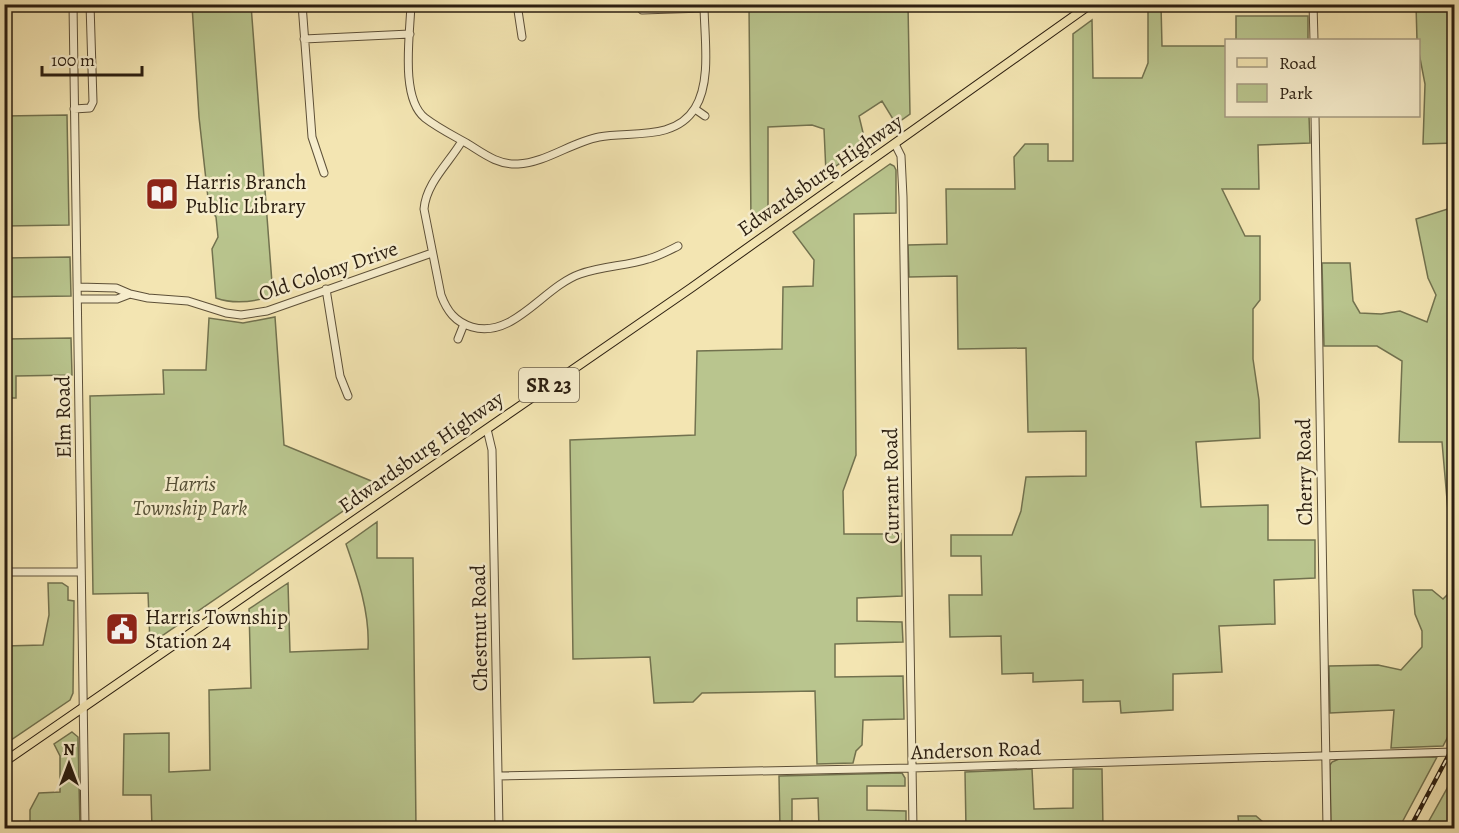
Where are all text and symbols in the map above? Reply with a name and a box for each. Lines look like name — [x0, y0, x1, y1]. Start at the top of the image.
scale bar — [42, 39, 142, 77]
legend — [1225, 39, 1420, 117]
text: 100 m — [51, 48, 95, 72]
text: Road — [1279, 51, 1317, 75]
text: Park — [1279, 81, 1313, 105]
street label: Edwardsburg Highway — [732, 107, 909, 243]
place label: Harris Branch Public Library — [185, 168, 306, 220]
library icon: Harris Branch Public Library — [144, 176, 180, 212]
street label: Old Colony Drive — [255, 234, 401, 308]
road number: SR 23 — [519, 368, 579, 402]
street label: Elm Road — [48, 375, 78, 459]
street label: Edwardsburg Highway — [333, 384, 510, 520]
street label: Cherry Road — [1289, 417, 1319, 526]
street label: Currant Road — [876, 427, 906, 544]
park label: Harris Township Park — [133, 470, 247, 522]
street label: Chestnut Road — [464, 564, 494, 692]
place label: Harris Township Station 24 — [145, 603, 288, 655]
public building icon: Harris Township Station 24 — [104, 611, 140, 647]
north arrow — [39, 734, 99, 794]
street label: Anderson Road — [909, 734, 1042, 766]
text: N — [63, 739, 75, 761]

